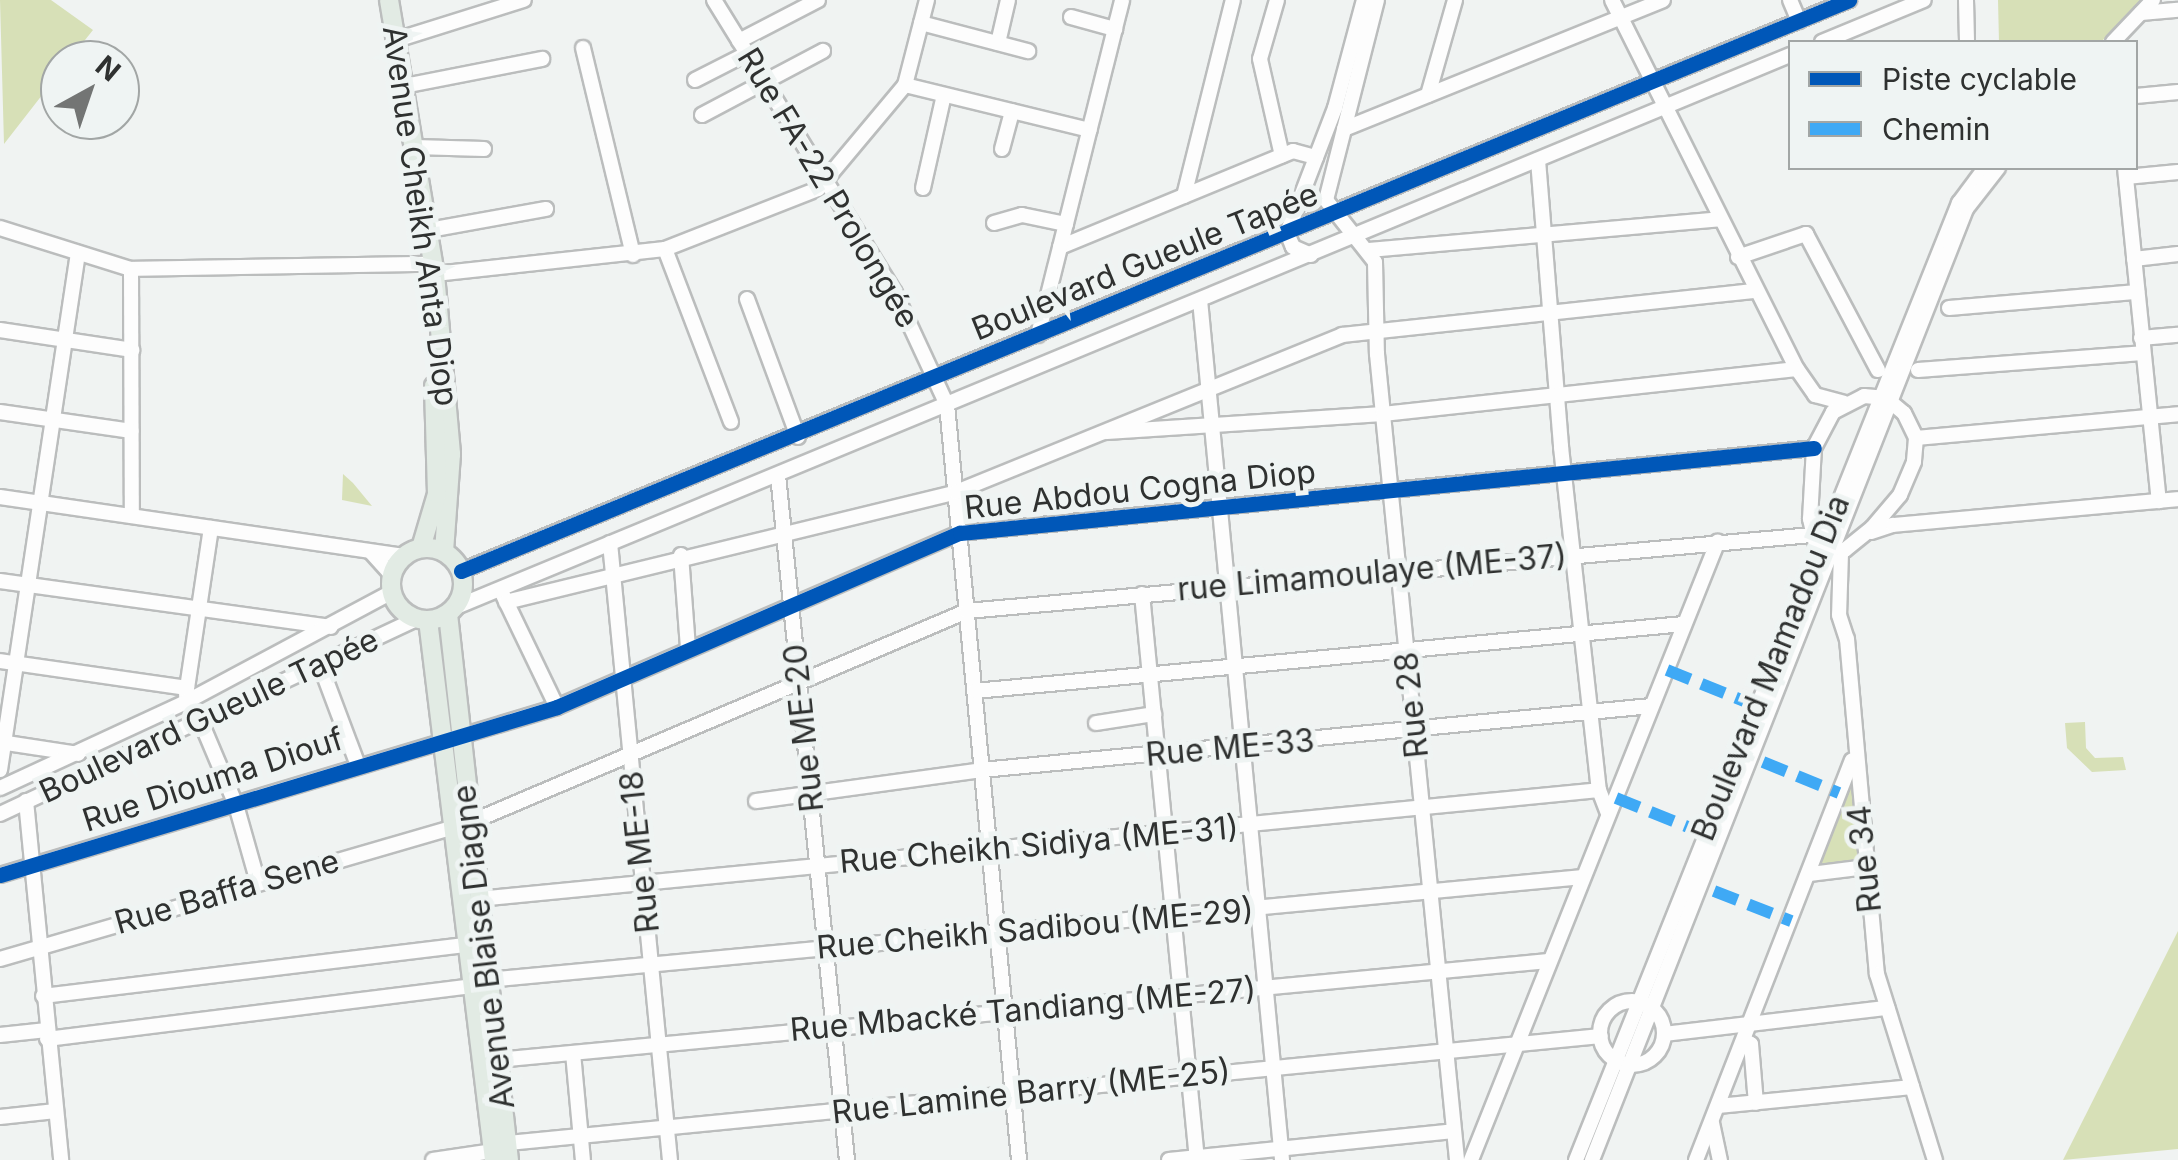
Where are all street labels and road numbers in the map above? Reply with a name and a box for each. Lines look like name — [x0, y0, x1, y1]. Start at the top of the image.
street label: Avenue Cheikh Anta Diop — [374, 23, 466, 409]
street label: Rue FA-22 Prolongée — [729, 41, 927, 335]
street label: Boulevard Gueule Tapée — [966, 175, 1324, 349]
street label: Rue Abdou Cogna Diop — [962, 452, 1318, 528]
street label: Boulevard Mamadou Dia — [1684, 490, 1858, 846]
street label: rue Limamoulaye (ME-37) — [1176, 537, 1568, 609]
street label: Boulevard Gueule Tapée — [33, 620, 385, 812]
street label: Rue ME-20 — [776, 642, 832, 814]
street label: Rue 28 — [1387, 650, 1437, 760]
street label: Rue Diouma Diouf — [78, 720, 348, 840]
street label: Rue ME-33 — [1144, 721, 1316, 775]
street label: Rue ME-18 — [612, 769, 668, 935]
street label: Avenue Blaise Diagne — [445, 783, 523, 1111]
street label: Rue 34 — [1840, 803, 1890, 915]
street label: Rue Cheikh Sidiya (ME-31) — [838, 808, 1240, 882]
street label: Rue Baffa Sene — [110, 842, 344, 942]
street label: Rue Cheikh Sadibou (ME-29) — [815, 891, 1255, 967]
street label: Rue Mbacké Tandiang (ME-27) — [788, 970, 1258, 1050]
street label: Rue Lamine Barry (ME-25) — [830, 1052, 1232, 1132]

